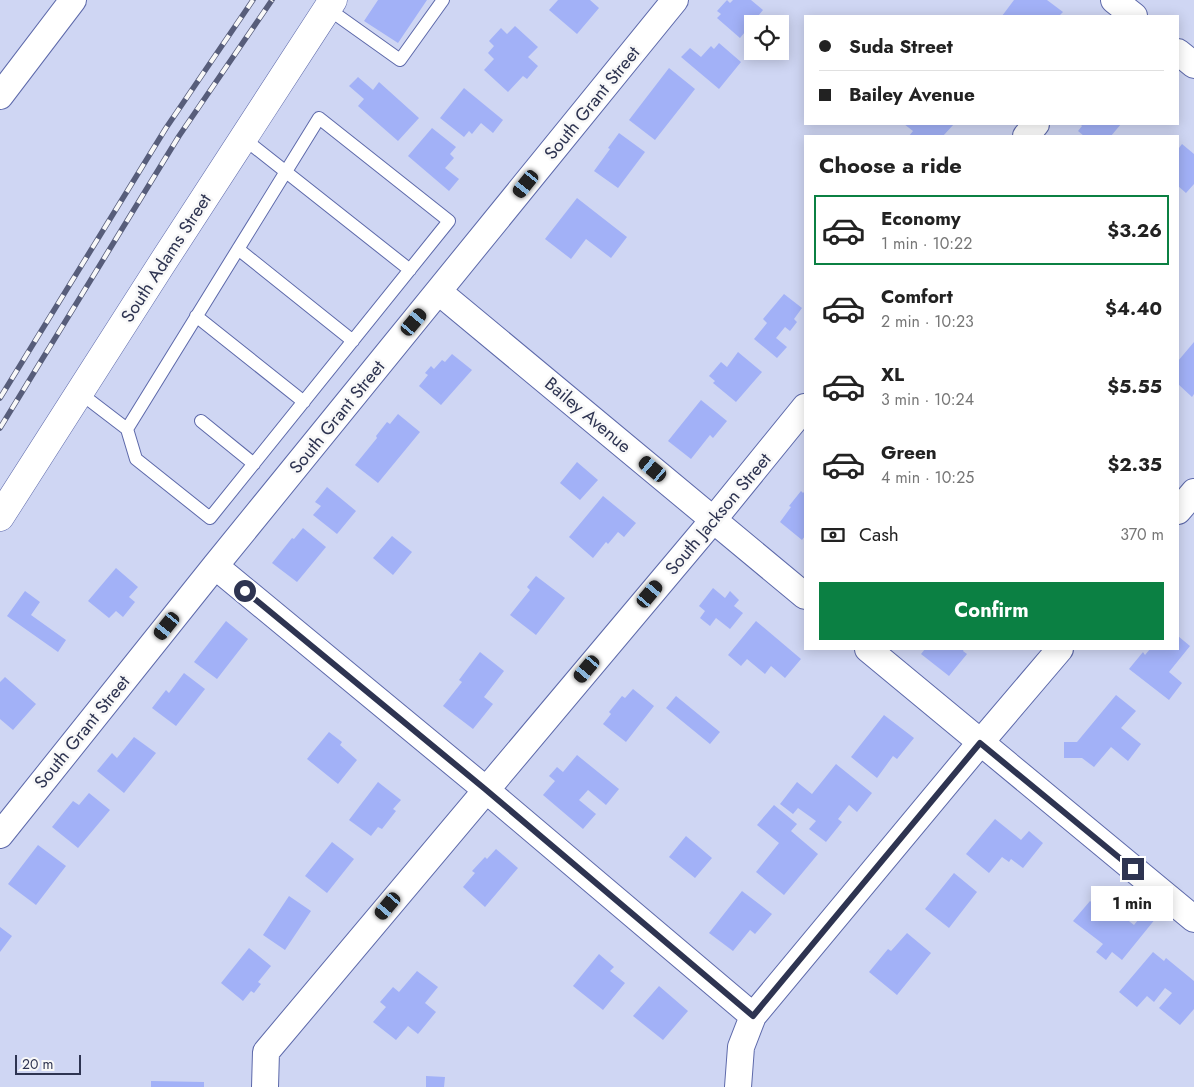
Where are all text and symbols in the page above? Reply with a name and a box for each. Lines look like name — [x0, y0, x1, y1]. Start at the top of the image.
map controls — [744, 15, 789, 60]
button: locate — [744, 15, 789, 60]
text: Suda Street — [849, 33, 953, 60]
street label: South Grant Street — [538, 40, 646, 165]
text: Bailey Avenue — [849, 81, 975, 108]
text: Choose a ride — [819, 149, 962, 181]
car — [510, 168, 541, 200]
street label: South Adams Street — [115, 188, 218, 327]
text: Economy — [881, 205, 961, 232]
icon: car — [821, 208, 866, 253]
text: $3.26 — [1107, 217, 1162, 244]
text: 1 min · 10:22 — [881, 232, 972, 255]
text: Comfort — [881, 283, 953, 310]
icon: car — [821, 286, 866, 331]
text: $4.40 — [1105, 295, 1162, 322]
car — [398, 306, 429, 338]
text: 2 min · 10:23 — [881, 310, 974, 333]
street label: South Grant Street — [283, 354, 391, 479]
text: XL — [881, 361, 904, 388]
icon: car — [821, 364, 866, 409]
street label: Bailey Avenue — [539, 371, 637, 459]
text: $5.55 — [1107, 373, 1162, 400]
text: 3 min · 10:24 — [881, 388, 974, 411]
text: Green — [881, 439, 937, 466]
icon: car — [821, 442, 866, 487]
street label: South Jackson Street — [659, 447, 777, 581]
text: $2.35 — [1108, 451, 1162, 478]
car — [636, 454, 669, 484]
text: 4 min · 10:25 — [881, 466, 974, 489]
icon: cash — [819, 521, 847, 549]
text: Cash — [859, 521, 899, 548]
text: 370 m — [1120, 523, 1164, 546]
car — [634, 578, 665, 610]
route start — [234, 580, 256, 602]
button: Confirm — [819, 582, 1164, 640]
car — [151, 610, 182, 642]
car — [571, 653, 602, 685]
street label: South Grant Street — [28, 669, 136, 794]
route end — [1122, 858, 1144, 880]
callout: 1 min — [1092, 886, 1174, 922]
car — [372, 890, 403, 922]
text: 1 min — [1112, 892, 1152, 915]
scale bar — [15, 1052, 81, 1075]
text: 20 m — [22, 1054, 54, 1074]

